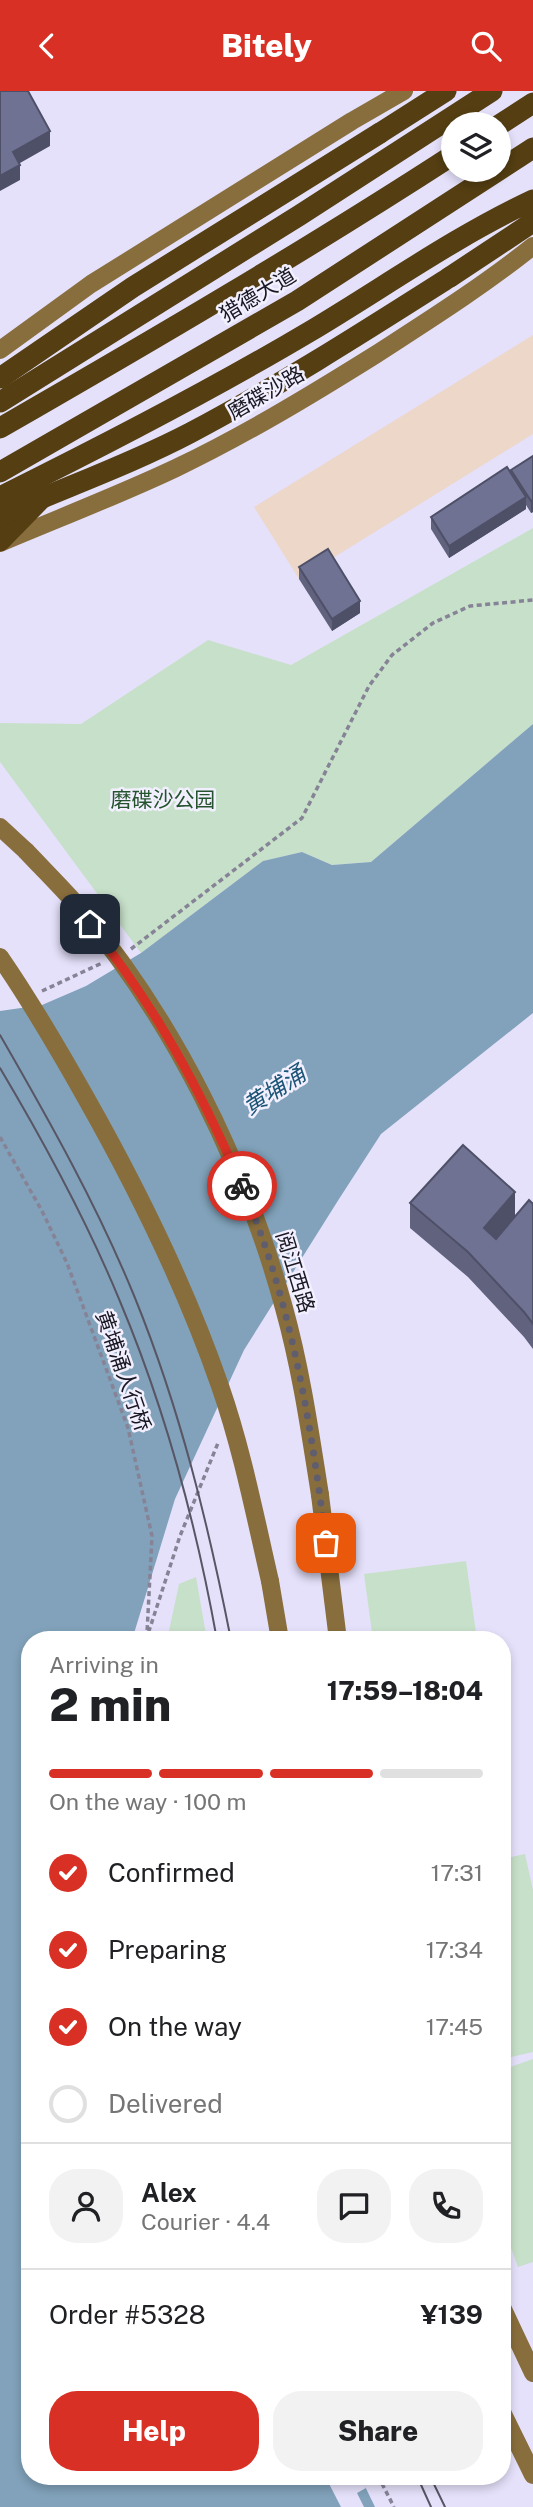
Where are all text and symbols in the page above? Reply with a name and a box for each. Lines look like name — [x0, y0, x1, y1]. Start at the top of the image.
icon: back — [28, 27, 66, 65]
text: Bitely — [221, 27, 312, 64]
icon: search — [467, 27, 505, 65]
map controls — [441, 112, 511, 182]
button: layers — [441, 112, 511, 182]
street label: 猎德大道 — [215, 262, 300, 327]
street label: 磨碟沙路 — [223, 361, 308, 424]
park label: 磨碟沙公园 — [111, 787, 216, 812]
pin — [60, 894, 120, 954]
icon: home — [71, 905, 109, 943]
water label: 黄埔涌 — [237, 1058, 313, 1120]
courier — [207, 1151, 277, 1221]
icon: bike — [223, 1167, 261, 1205]
street label: 阅江西路 — [271, 1228, 320, 1316]
street label: 黄埔涌人行桥 — [91, 1307, 156, 1434]
pin — [296, 1513, 356, 1573]
icon: bag — [307, 1524, 345, 1562]
text: Arriving in — [49, 1651, 159, 1678]
text: 17:59–18:04 — [327, 1675, 483, 1706]
text: 2 min — [49, 1677, 171, 1731]
text: On the way · 100 m — [49, 1788, 246, 1815]
icon: check — [49, 1854, 87, 1892]
text: Confirmed — [108, 1857, 235, 1888]
text: 17:31 — [431, 1859, 483, 1886]
icon: check — [49, 1931, 87, 1969]
text: Preparing — [108, 1934, 227, 1965]
text: 17:34 — [426, 1936, 483, 1963]
icon: check — [49, 2008, 87, 2046]
text: On the way — [108, 2011, 242, 2042]
text: 17:45 — [426, 2013, 483, 2040]
text: Delivered — [108, 2088, 223, 2119]
button: person — [49, 2169, 123, 2243]
button: chat — [317, 2169, 391, 2243]
button: phone — [409, 2169, 483, 2243]
text: Alex — [141, 2177, 197, 2208]
text: Courier · 4.4 — [141, 2208, 270, 2235]
text: Order #5328 — [49, 2299, 206, 2330]
text: ¥139 — [420, 2299, 483, 2330]
button: Help — [49, 2391, 259, 2471]
button: Share — [273, 2391, 483, 2471]

